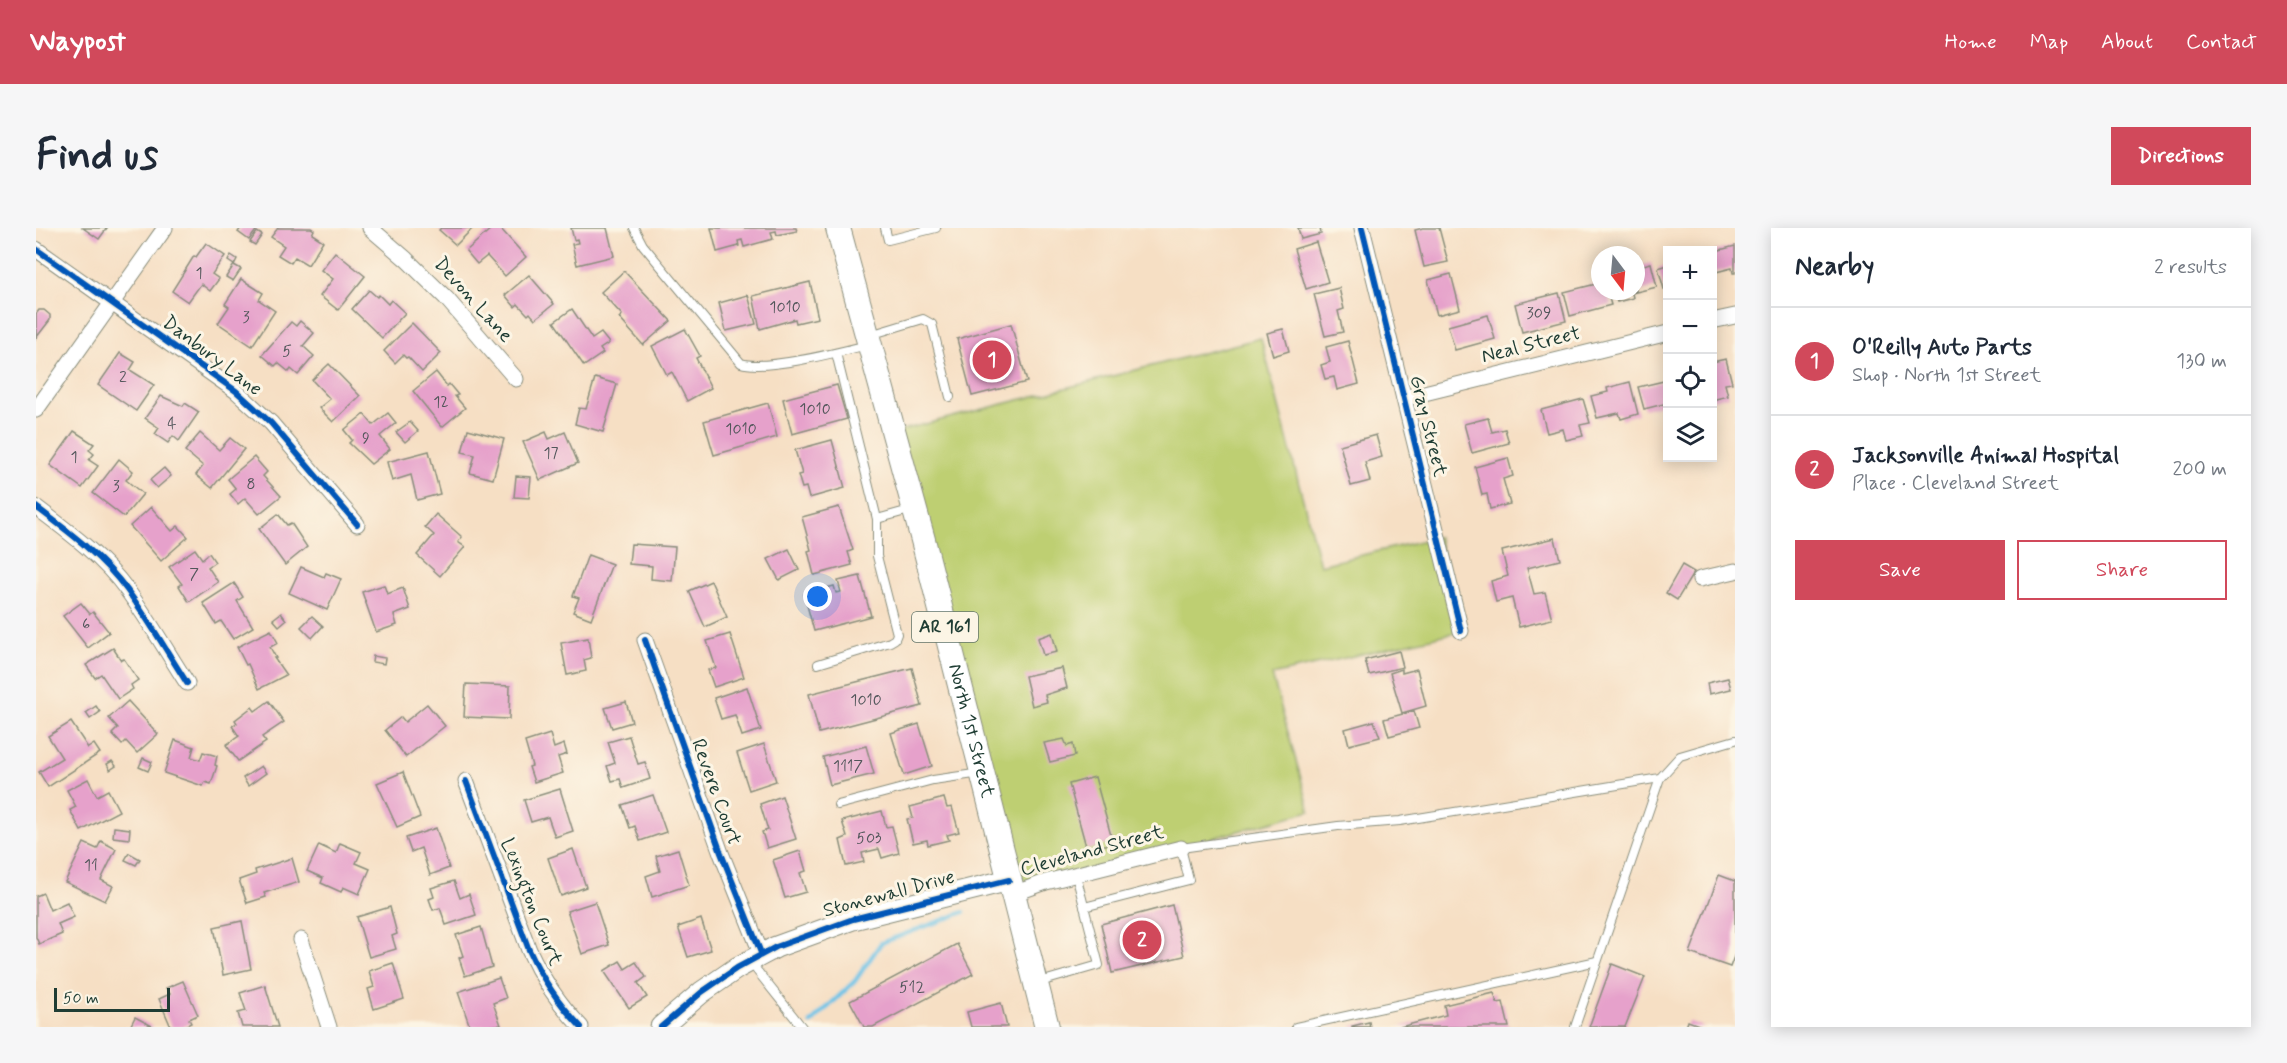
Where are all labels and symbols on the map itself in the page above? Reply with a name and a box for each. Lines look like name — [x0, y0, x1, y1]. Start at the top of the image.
north arrow — [1591, 246, 1645, 300]
street label: Devon Lane — [427, 251, 519, 349]
house number: 1 — [195, 263, 203, 284]
house number: 1010 — [769, 297, 801, 318]
house number: 309 — [1527, 303, 1551, 324]
house number: 3 — [242, 307, 250, 328]
street label: Danbury Lane — [156, 309, 268, 403]
street label: Neal Street — [1479, 320, 1583, 370]
pin: 1 — [972, 338, 1012, 382]
house number: 5 — [282, 341, 292, 362]
house number: 2 — [119, 367, 127, 388]
street label: Gray Street — [1402, 372, 1454, 480]
house number: 12 — [433, 392, 449, 413]
house number: 1010 — [799, 399, 831, 420]
house number: 4 — [167, 413, 177, 434]
house number: 1010 — [725, 419, 757, 440]
house number: 9 — [362, 428, 370, 449]
house number: 17 — [543, 443, 559, 464]
house number: 1 — [70, 447, 78, 468]
house number: 8 — [246, 474, 256, 495]
house number: 3 — [112, 476, 120, 497]
house number: 7 — [189, 564, 199, 585]
your location — [803, 582, 832, 611]
road number: AR 161 — [912, 612, 978, 642]
house number: 6 — [82, 614, 90, 635]
street label: North 1st Street — [941, 661, 1002, 801]
house number: 1010 — [850, 690, 882, 711]
street label: Revere Court — [684, 735, 748, 849]
house number: 1117 — [833, 756, 863, 777]
street label: Cleveland Street — [1017, 819, 1167, 883]
house number: 503 — [856, 828, 882, 849]
street label: Lexington Court — [491, 834, 569, 971]
house number: 11 — [84, 855, 98, 876]
street label: Stonewall Drive — [820, 863, 958, 925]
pin: 2 — [1122, 918, 1162, 962]
house number: 512 — [899, 977, 925, 998]
scale bar — [54, 985, 170, 1012]

